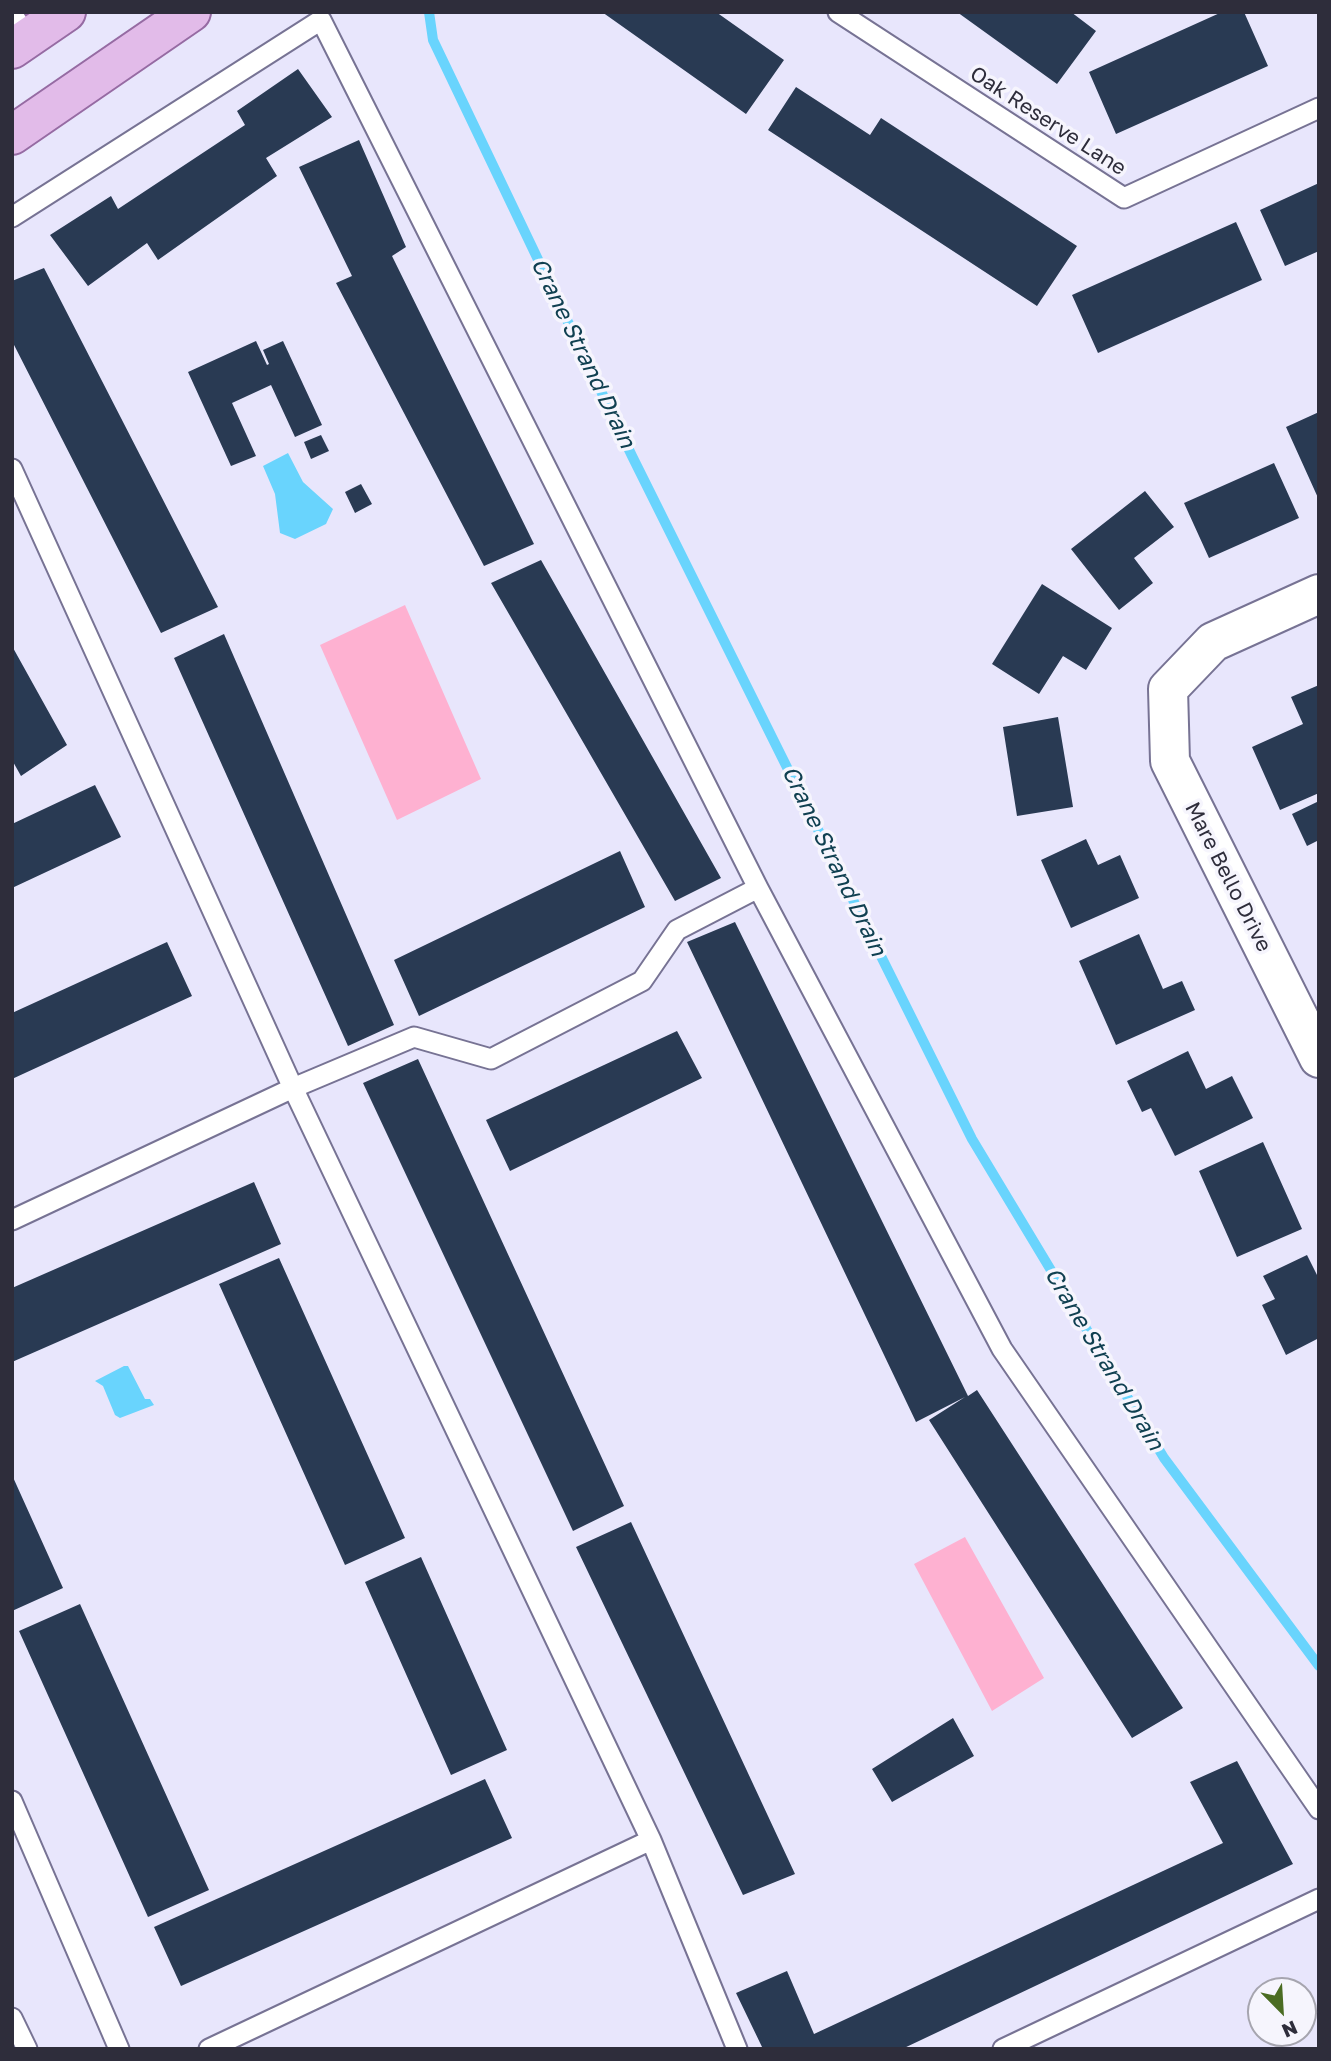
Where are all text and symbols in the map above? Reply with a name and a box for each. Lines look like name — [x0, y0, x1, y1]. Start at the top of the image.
street label: Oak Reserve Lane — [965, 61, 1131, 181]
water label: Crane Strand Drain — [525, 253, 641, 453]
water label: Crane Strand Drain — [776, 761, 892, 961]
street label: Mare Bello Drive — [1179, 798, 1277, 956]
water label: Crane Strand Drain — [1039, 1263, 1169, 1455]
north arrow — [1247, 1977, 1317, 2047]
text: N — [1279, 2016, 1301, 2043]

